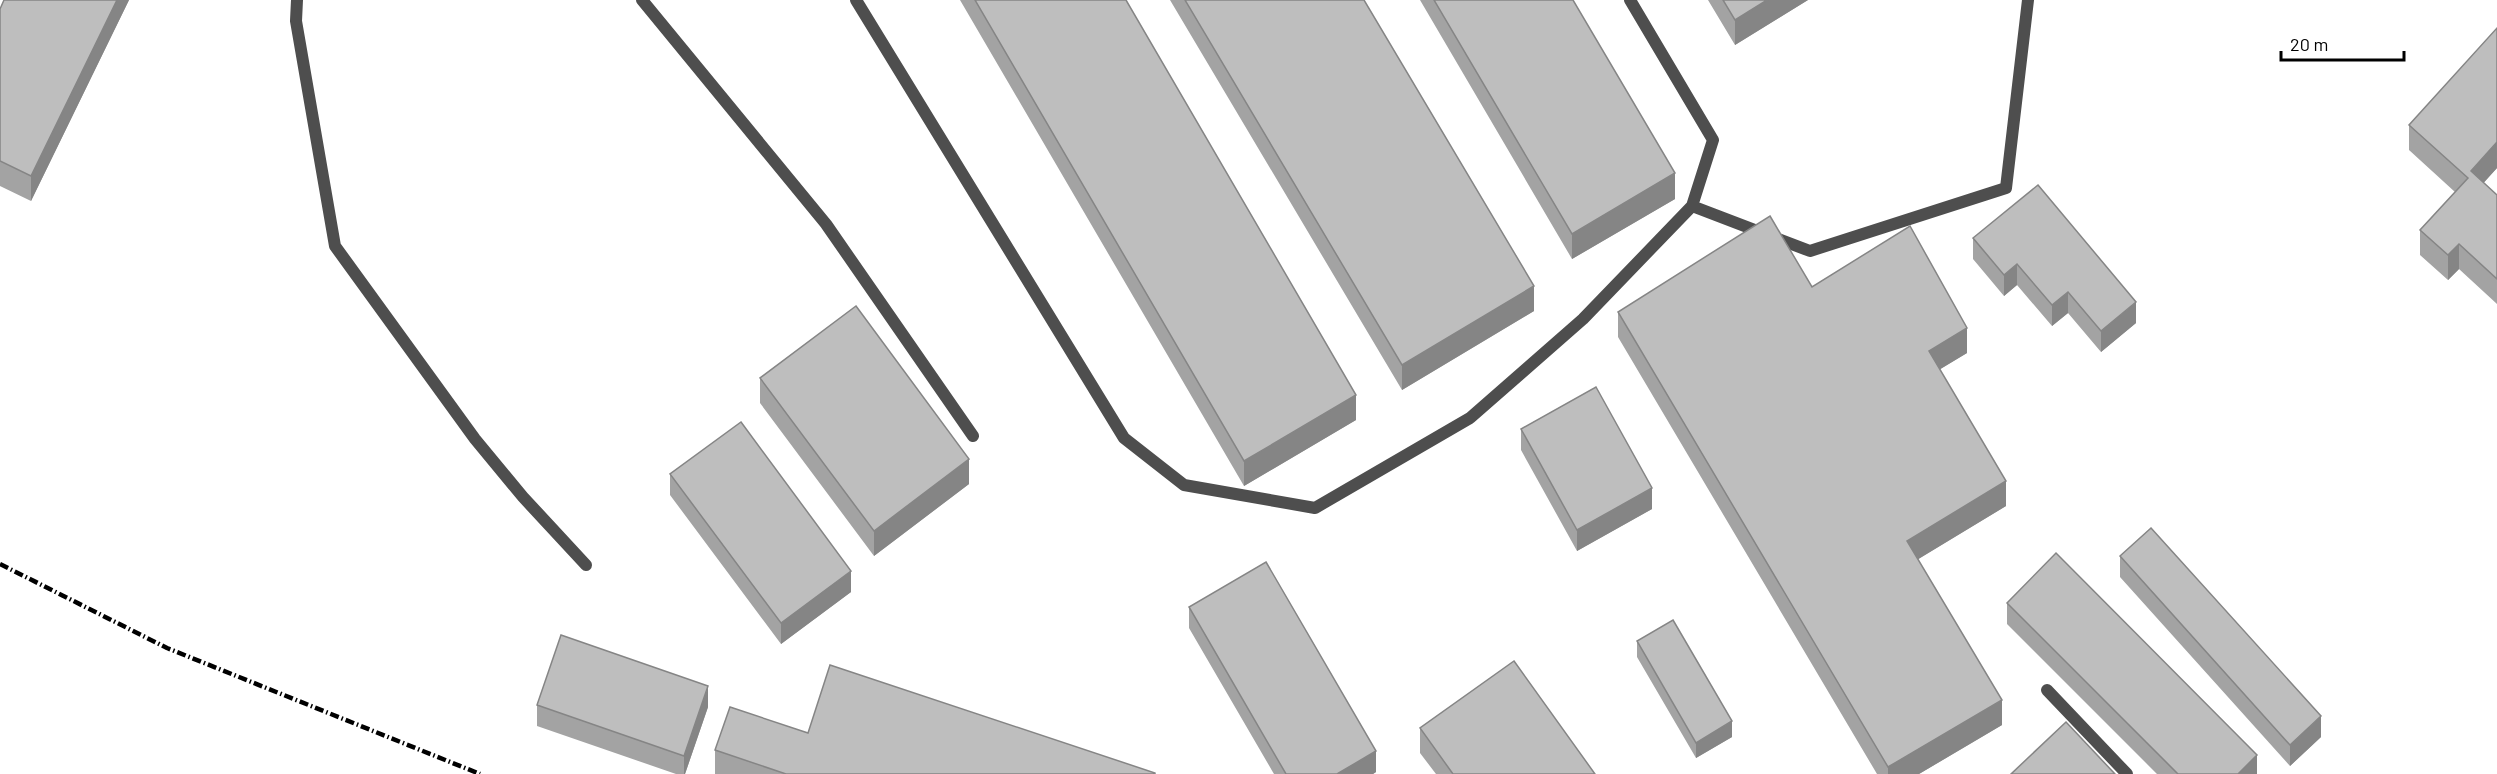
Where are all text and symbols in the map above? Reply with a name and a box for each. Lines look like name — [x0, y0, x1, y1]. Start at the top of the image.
scale bar — [2281, 24, 2404, 62]
text: 20 m — [2290, 33, 2328, 55]

